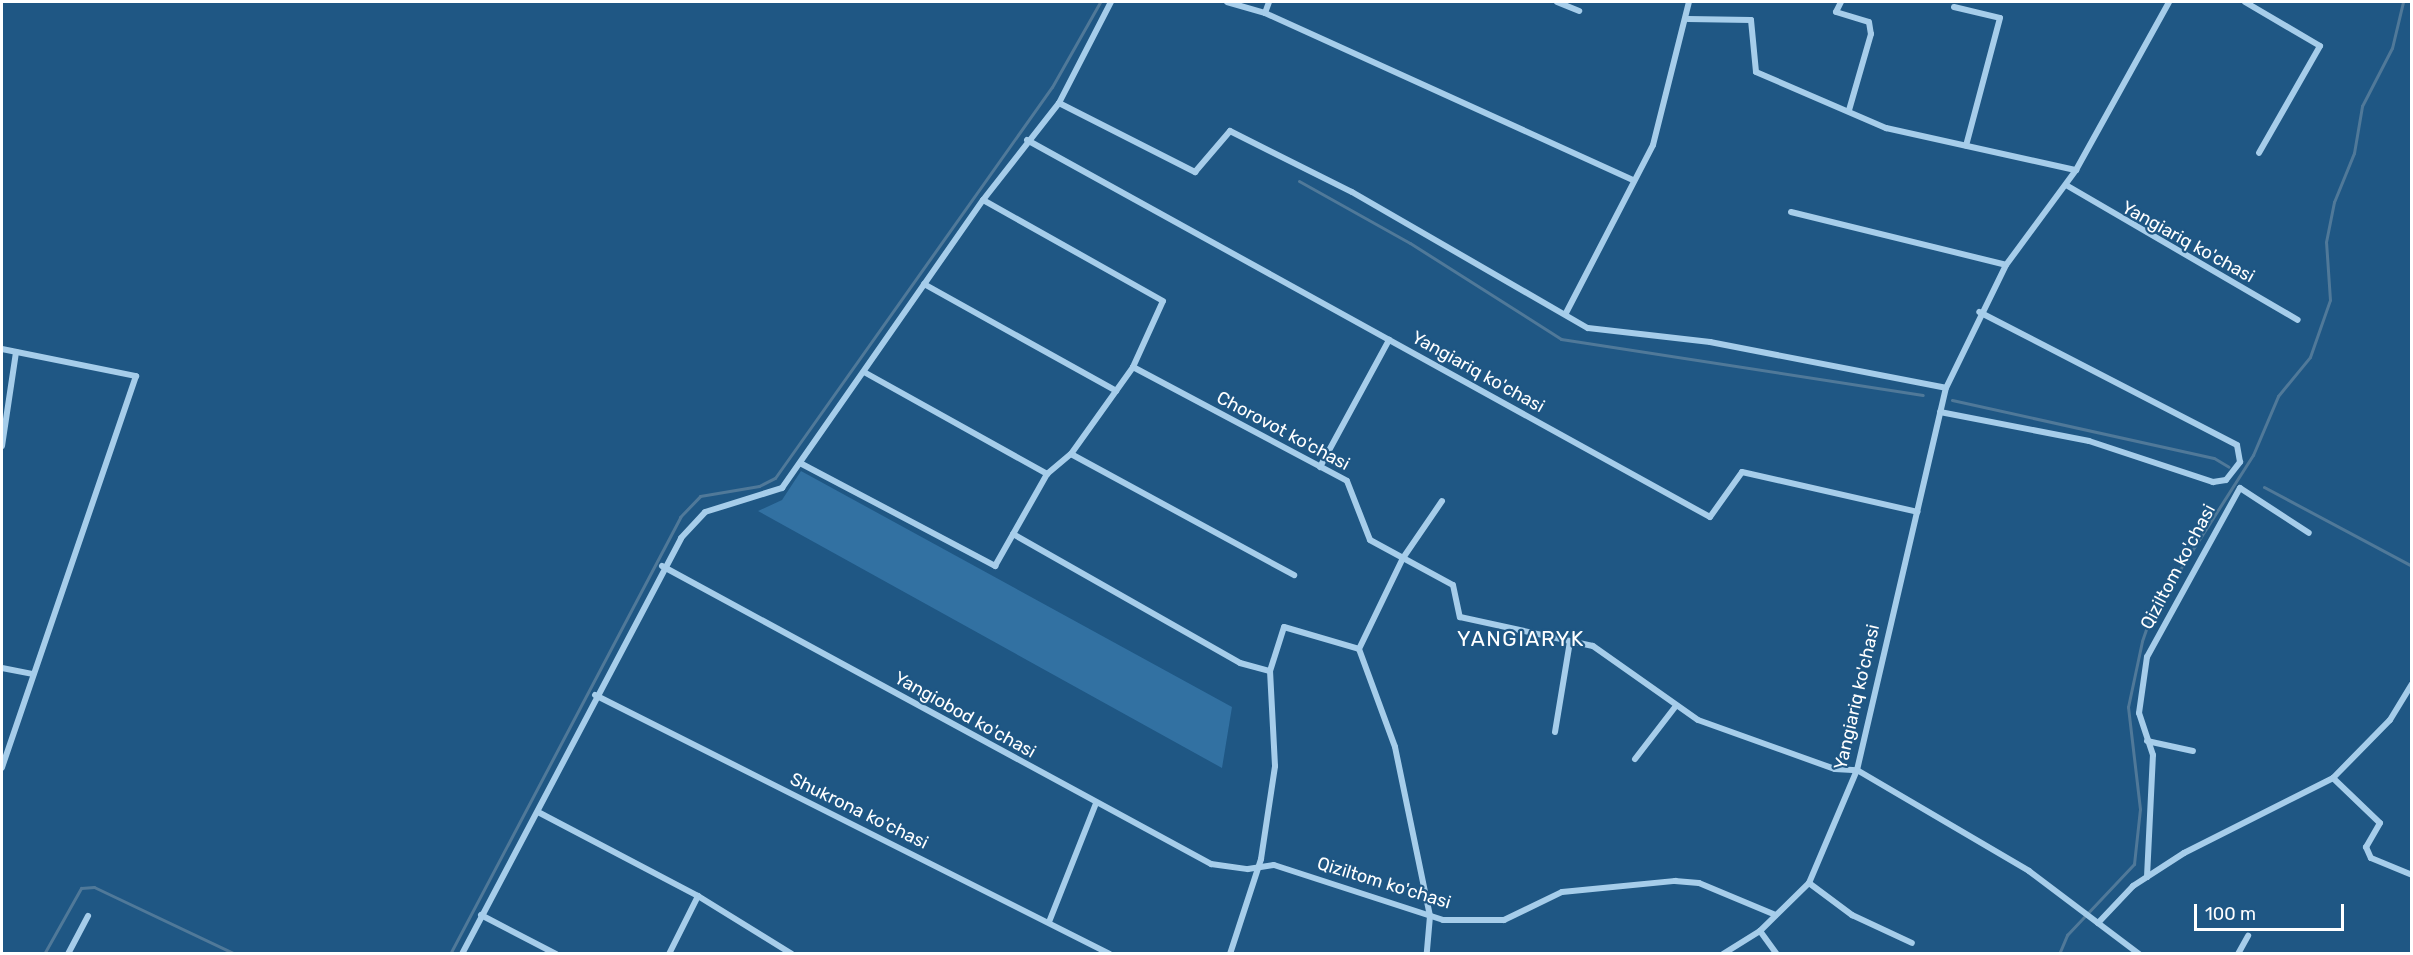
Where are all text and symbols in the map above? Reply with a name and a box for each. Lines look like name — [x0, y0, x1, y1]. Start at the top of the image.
street label: Yangiariq ko'chasi — [2118, 197, 2258, 287]
street label: Yangiariq ko'chasi — [1408, 327, 1548, 417]
street label: Chorovot ko'chasi — [1213, 387, 1353, 475]
street label: Qiziltom ko'chasi — [2136, 501, 2220, 633]
street label: Yangiariq ko'chasi — [1830, 622, 1884, 772]
district label: YANGIARYK — [1457, 626, 1585, 652]
street label: Yangiobod ko'chasi — [890, 667, 1040, 763]
street label: Shukrona ko'chasi — [786, 768, 932, 854]
street label: Qiziltom ko'chasi — [1315, 852, 1453, 914]
scale bar — [2197, 892, 2347, 930]
text: 100 m — [2205, 903, 2256, 925]

